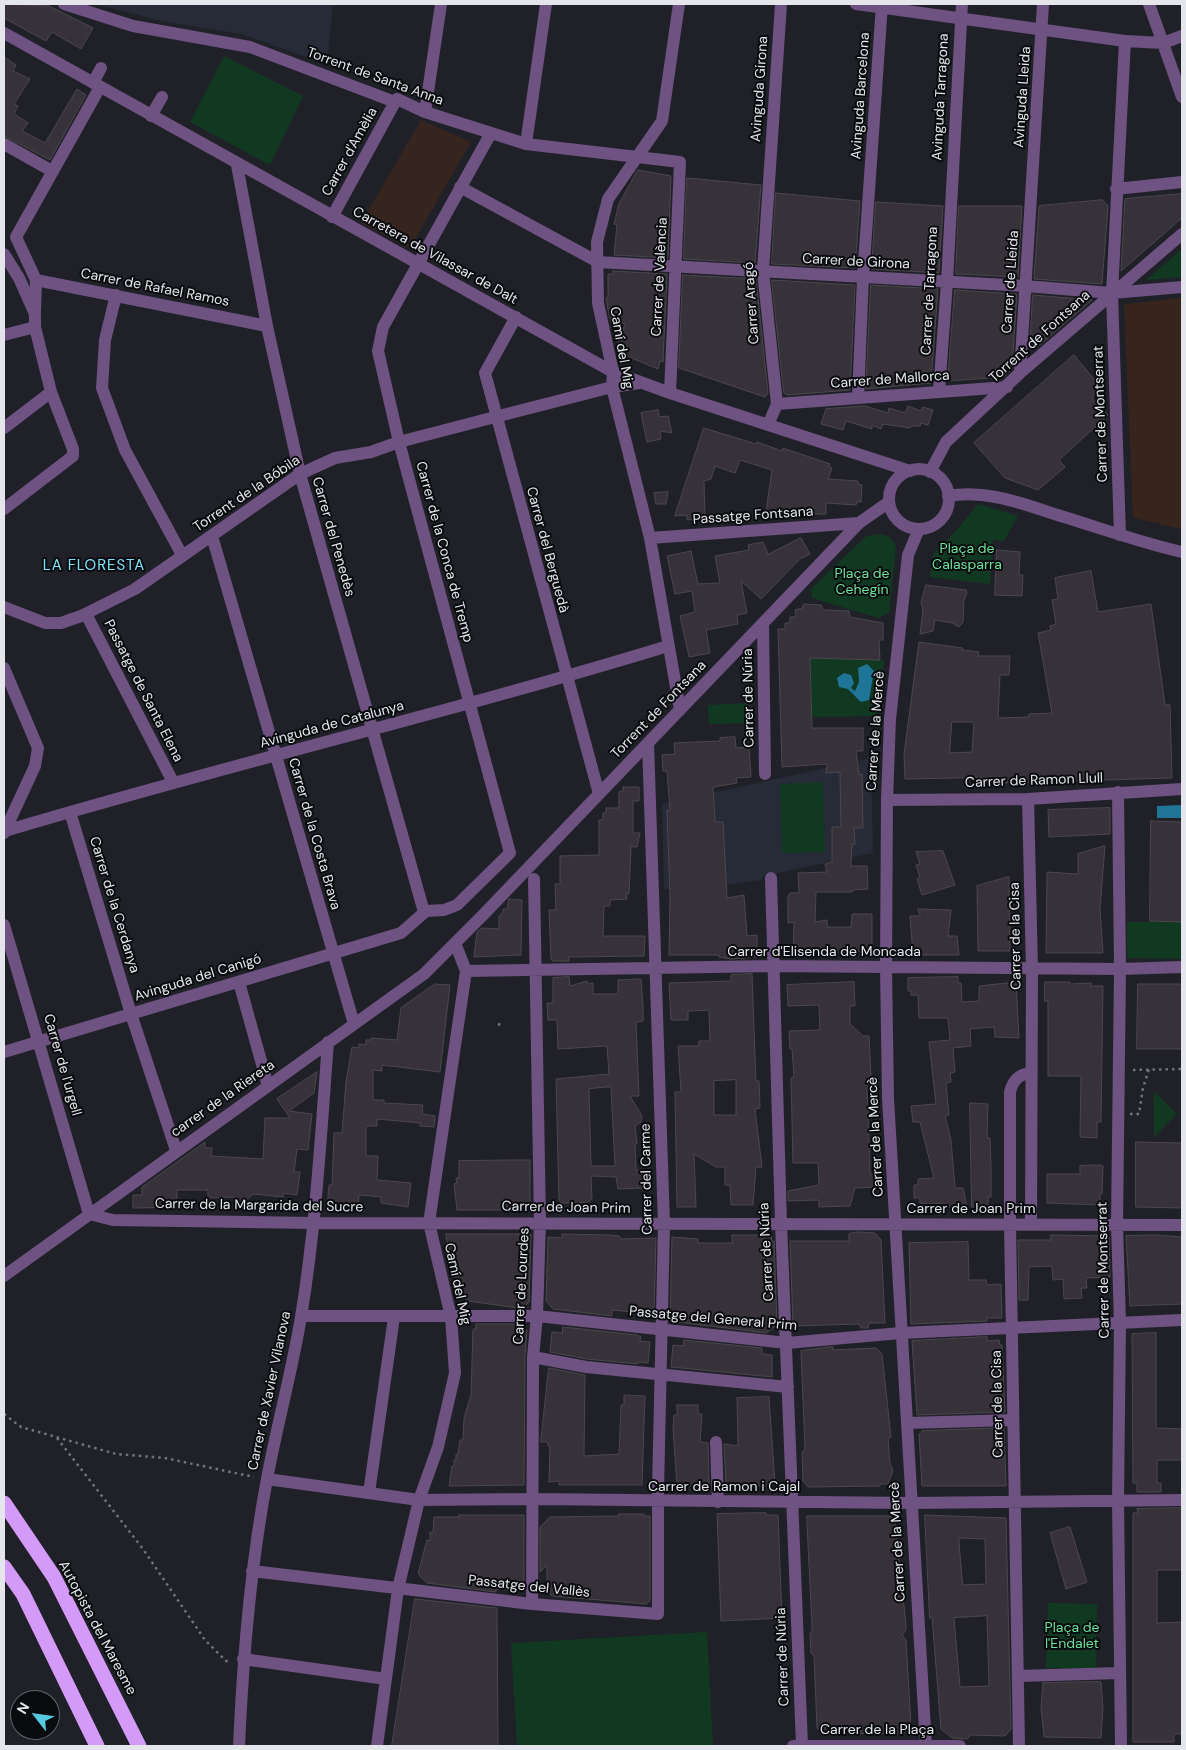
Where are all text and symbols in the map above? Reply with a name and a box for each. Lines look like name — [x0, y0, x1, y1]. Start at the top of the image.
street label: Avinguda Barcelona — [848, 32, 874, 160]
street label: Avinguda Tarragona — [929, 33, 953, 161]
street label: Avinguda Girona — [748, 35, 772, 143]
street label: Torrent de Santa Anna — [304, 44, 446, 110]
street label: Avinguda Lleida — [1011, 46, 1035, 148]
street label: Carrer d'Amèlia — [319, 105, 381, 199]
street label: Carretera de Vilassar de Dalt — [350, 204, 520, 308]
street label: Carrer de València — [648, 217, 672, 337]
street label: Carrer de Tarragona — [918, 226, 942, 356]
street label: Carrer de Lleida — [999, 230, 1023, 334]
street label: Carrer de Girona — [802, 251, 910, 273]
street label: Carrer Aragó — [741, 261, 763, 345]
street label: Carrer de Rafael Ramos — [79, 265, 231, 311]
street label: Torrent de Fontsana — [986, 287, 1094, 387]
street label: Camí del Mig — [605, 305, 637, 391]
street label: Carrer de Montserrat — [1090, 345, 1112, 483]
street label: Carrer de Mallorca — [830, 367, 950, 393]
street label: Torrent de la Bóbila — [191, 452, 303, 536]
street label: Carrer de la Conca de Tremp — [412, 460, 476, 644]
street label: Carrer del Penedès — [308, 475, 358, 599]
street label: Carrer del Berguedà — [522, 485, 572, 615]
street label: Passatge Fontsana — [692, 503, 814, 529]
park label: Plaça de Calasparra — [932, 541, 1002, 574]
district label: LA FLORESTA — [41, 557, 147, 575]
park label: Plaça de Cehegín — [835, 566, 889, 598]
street label: Passatge de Santa Elena — [100, 617, 186, 765]
street label: Carrer de Núria — [740, 648, 758, 748]
street label: Torrent de Fontsana — [608, 657, 710, 763]
street label: Carrer de la Mercè — [863, 671, 889, 791]
street label: Avinguda de Catalunya — [258, 698, 406, 752]
street label: Carrer de la Costa Brava — [284, 756, 344, 912]
street label: Carrer de Ramon Llull — [965, 770, 1103, 792]
street label: Carrer de la Cerdanya — [85, 835, 143, 975]
street label: Carrer de la Cisa — [1007, 882, 1025, 990]
street label: Carrer d'Elisenda de Moncada — [727, 944, 921, 960]
street label: Avinguda del Canigó — [133, 951, 263, 1005]
street label: Carrer de l'urgell — [39, 1012, 85, 1118]
street label: carrer de la Riereta — [168, 1057, 278, 1141]
street label: Carrer de la Mercè — [864, 1077, 888, 1197]
street label: Carrer del Carme — [638, 1123, 656, 1235]
street label: Carrer de la Margarida del Sucre — [155, 1196, 363, 1216]
street label: Carrer de Joan Prim — [501, 1198, 631, 1218]
street label: Carrer de Joan Prim — [907, 1201, 1035, 1217]
street label: Carrer de Montserrat — [1094, 1201, 1114, 1339]
street label: Carrer de Núria — [756, 1202, 778, 1302]
street label: Carrer de Lourdes — [511, 1227, 533, 1345]
street label: Camí del Mig — [440, 1241, 474, 1327]
street label: Passatge del General Prim — [628, 1303, 798, 1335]
street label: Carrer de Xavier Vilanova — [245, 1310, 295, 1472]
street label: Carrer de la Cisa — [989, 1350, 1007, 1458]
street label: Carrer de Ramon i Cajal — [648, 1479, 800, 1495]
street label: Carrer de la Mercè — [886, 1482, 910, 1602]
street label: Autopista del Maresme — [54, 1558, 140, 1698]
street label: Passatge del Vallès — [467, 1572, 591, 1602]
street label: Carrer de Núria — [773, 1607, 793, 1707]
park label: Plaça de l'Endalet — [1045, 1620, 1099, 1652]
north arrow — [10, 1690, 60, 1740]
text: N — [13, 1699, 33, 1717]
street label: Carrer de la Plaça — [820, 1722, 934, 1738]

